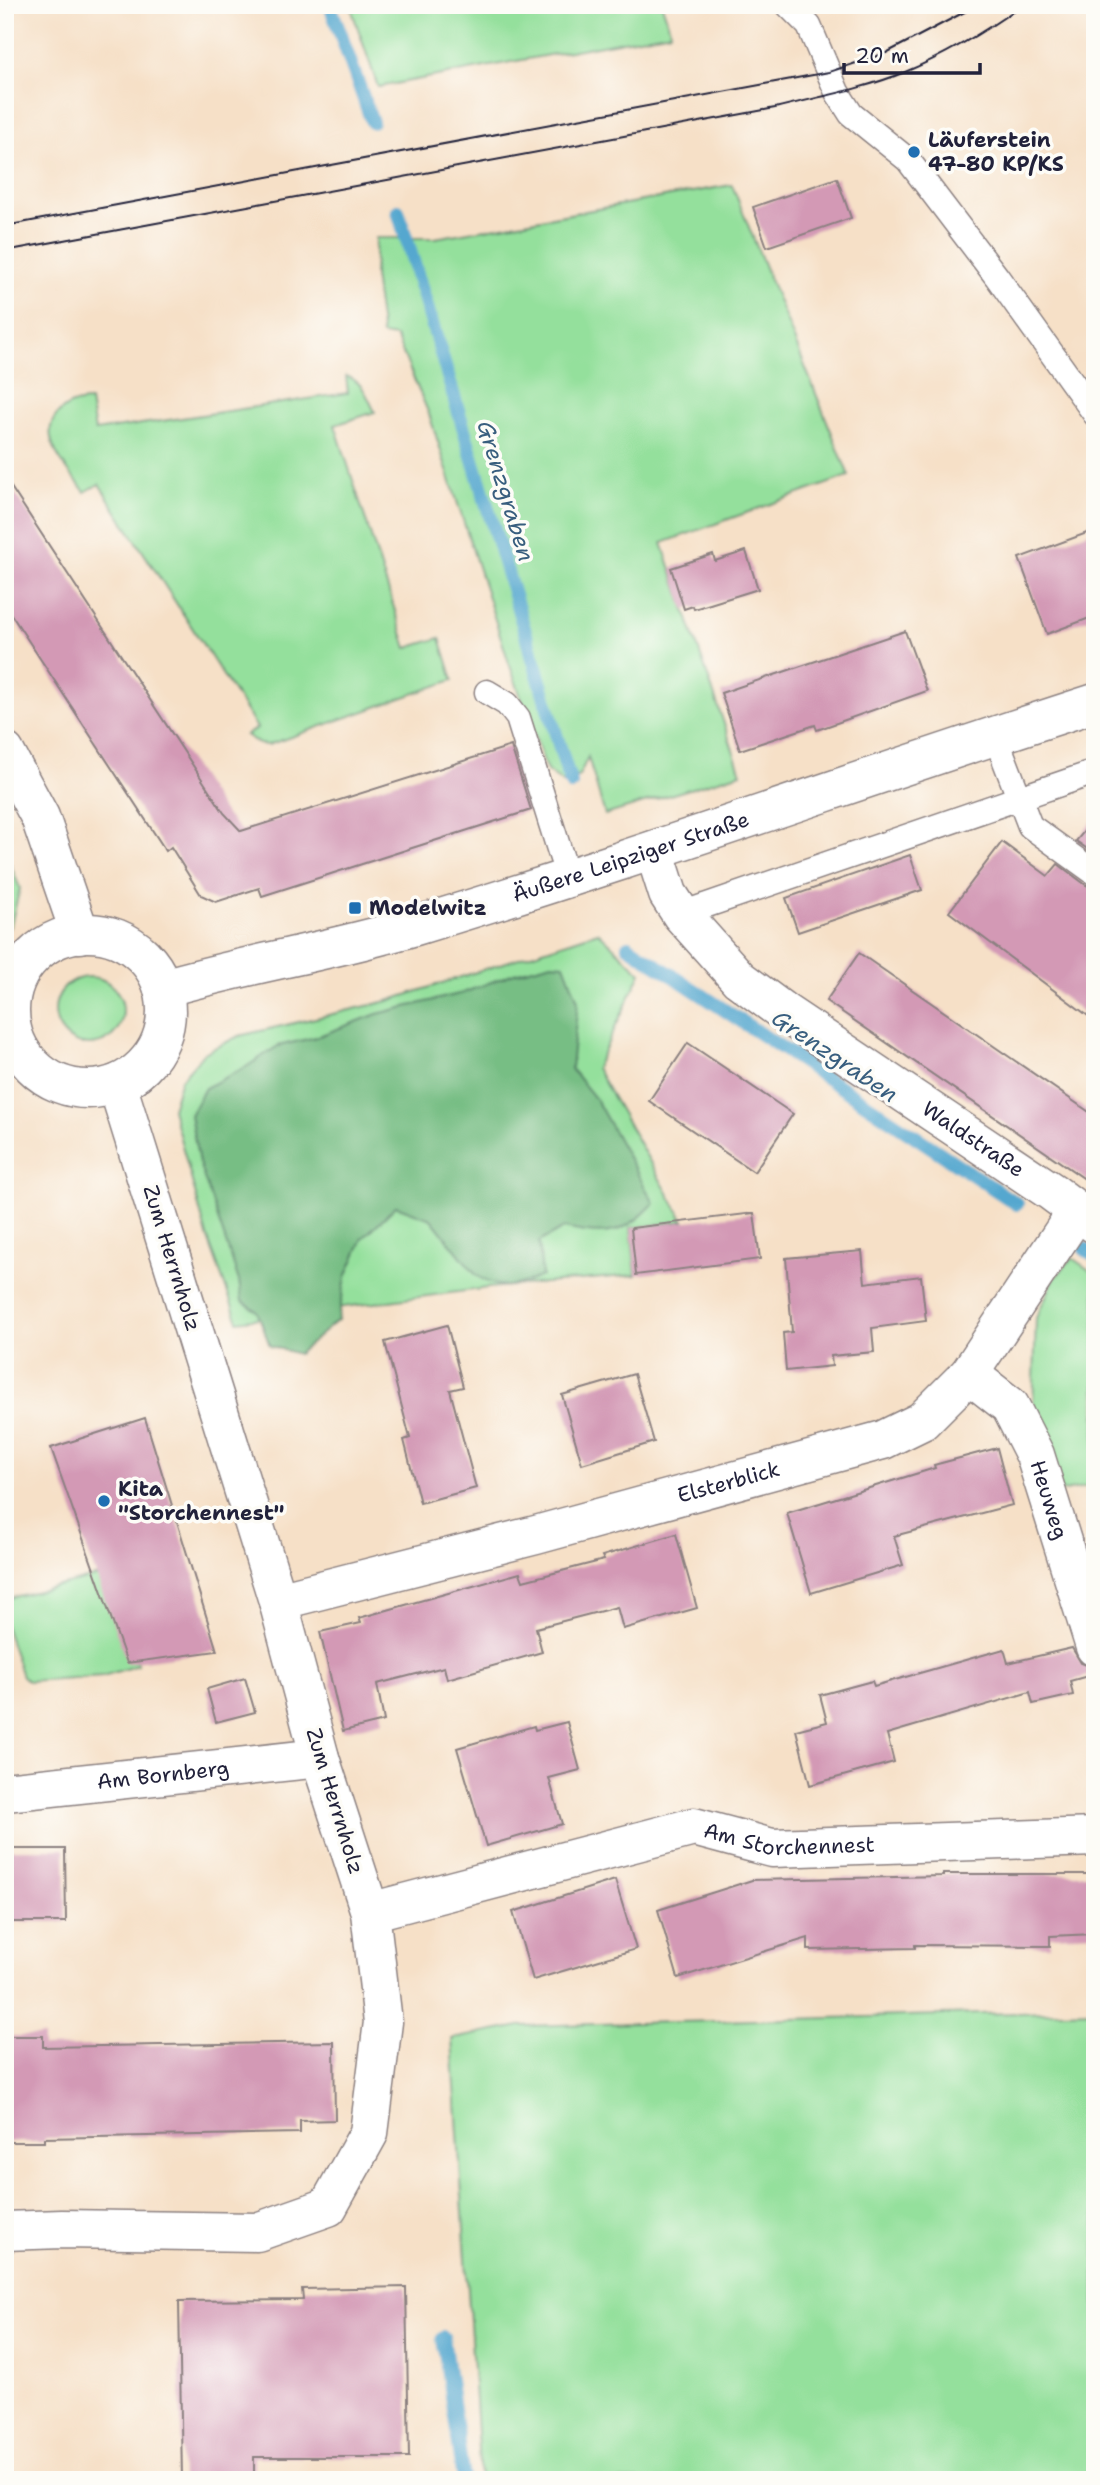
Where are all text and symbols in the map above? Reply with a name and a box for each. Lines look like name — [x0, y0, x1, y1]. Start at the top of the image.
scale bar — [844, 32, 981, 76]
text: 20 m — [855, 42, 909, 70]
place label: Läuferstein 47-80 KP/KS — [928, 126, 1064, 178]
marker: Läuferstein 47-80 KP/KS — [906, 144, 922, 160]
water label: Grenzgraben — [470, 417, 542, 565]
street label: Äußere Leipziger Straße — [509, 805, 753, 909]
place label: Modelwitz — [369, 894, 487, 922]
marker: Modelwitz — [347, 900, 363, 916]
water label: Grenzgraben — [766, 1003, 904, 1109]
street label: Waldstraße — [917, 1095, 1030, 1184]
street label: Zum Herrnholz — [136, 1181, 208, 1335]
street label: Elsterblick — [674, 1455, 783, 1510]
street label: Heuweg — [1023, 1457, 1075, 1543]
place label: Kita "Storchennest" — [118, 1475, 285, 1527]
marker: Kita "Storchennest" — [96, 1493, 112, 1509]
street label: Zum Herrnholz — [299, 1724, 371, 1878]
street label: Am Bornberg — [96, 1754, 231, 1796]
street label: Am Storchennest — [701, 1816, 875, 1862]

